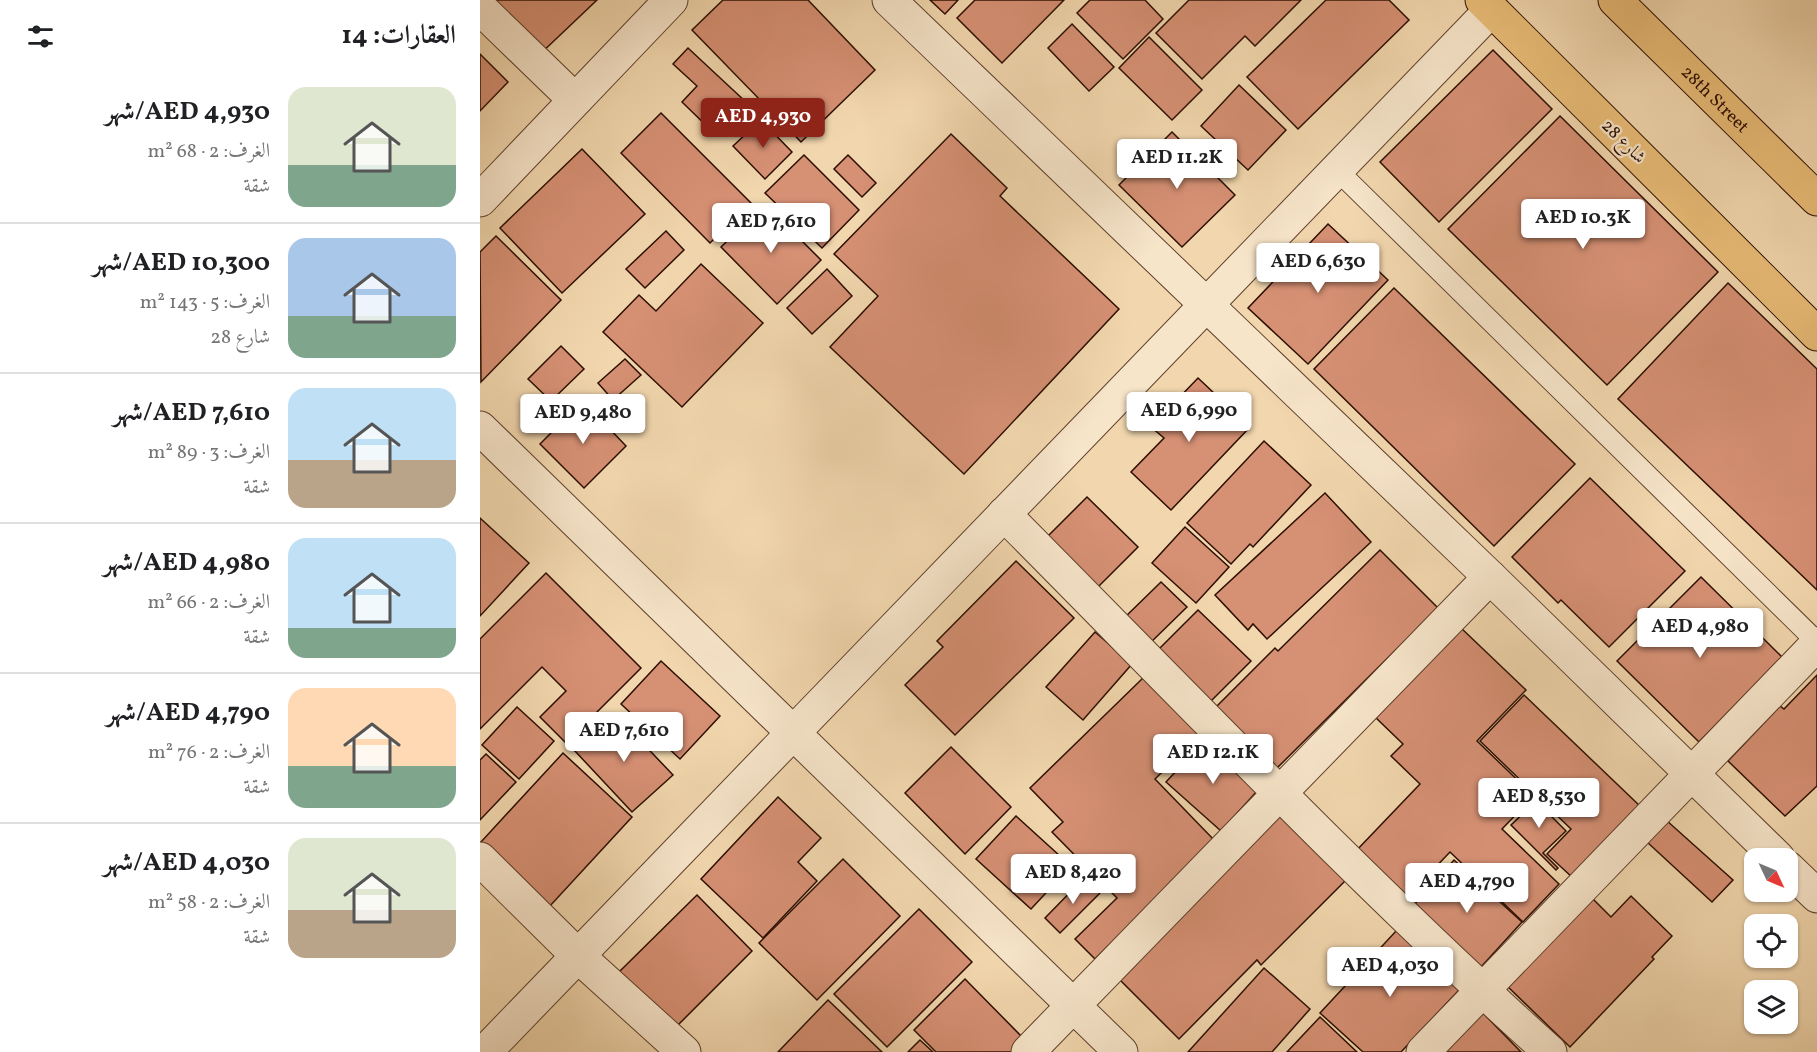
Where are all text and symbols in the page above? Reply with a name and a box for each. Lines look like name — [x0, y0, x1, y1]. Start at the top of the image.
text: العقارات: 14 — [342, 18, 456, 54]
icon: filters — [24, 20, 57, 53]
street label: 28th Street — [1675, 61, 1754, 139]
text: AED 4,930/شهر — [105, 94, 270, 130]
pin: AED 4,930 — [694, 98, 832, 149]
text: AED 4,930 — [715, 103, 811, 131]
icon: home — [336, 111, 408, 183]
street label: شارع 28 — [1594, 114, 1651, 171]
text: الغرف: 2 · 68 m² — [148, 138, 270, 166]
pin: AED 11.2K — [1108, 139, 1246, 190]
text: AED 11.2K — [1131, 144, 1223, 172]
text: شقة — [244, 173, 270, 201]
pin: AED 10.3K — [1514, 199, 1652, 250]
pin: AED 7,610 — [702, 203, 840, 254]
text: AED 10.3K — [1535, 204, 1631, 232]
text: AED 7,610 — [726, 208, 816, 236]
pin: AED 6,630 — [1249, 243, 1387, 294]
text: AED 10,300/شهر — [93, 245, 270, 281]
text: AED 6,630 — [1270, 248, 1366, 276]
icon: home — [336, 262, 408, 334]
text: الغرف: 5 · 143 m² — [140, 289, 270, 317]
text: شارع 28 — [210, 324, 270, 352]
pin: AED 6,990 — [1120, 392, 1258, 443]
pin: AED 9,480 — [514, 394, 652, 445]
text: AED 7,610/شهر — [113, 395, 270, 431]
text: AED 6,990 — [1141, 397, 1237, 425]
text: AED 9,480 — [534, 399, 632, 427]
icon: home — [336, 412, 408, 484]
text: الغرف: 3 · 89 m² — [148, 439, 270, 467]
text: شقة — [244, 474, 270, 502]
text: AED 4,980/شهر — [103, 545, 270, 581]
icon: home — [336, 562, 408, 634]
text: الغرف: 2 · 66 m² — [148, 589, 270, 617]
pin: AED 4,980 — [1631, 608, 1769, 659]
text: AED 4,980 — [1651, 613, 1749, 641]
text: شقة — [244, 624, 270, 652]
text: AED 4,790/شهر — [106, 695, 270, 731]
icon: home — [336, 712, 408, 784]
pin: AED 7,610 — [555, 712, 693, 763]
text: AED 7,610 — [579, 717, 669, 745]
pin: AED 12.1K — [1144, 734, 1282, 785]
text: الغرف: 2 · 76 m² — [148, 739, 270, 767]
text: AED 12.1K — [1167, 739, 1259, 767]
text: شقة — [244, 774, 270, 802]
pin: AED 8,530 — [1470, 778, 1608, 829]
text: AED 8,530 — [1492, 783, 1586, 811]
text: AED 4,030/شهر — [103, 845, 270, 881]
north arrow — [1744, 848, 1798, 902]
map controls — [1744, 848, 1798, 1034]
pin: AED 8,420 — [1004, 854, 1142, 905]
text: AED 8,420 — [1025, 859, 1121, 887]
icon: home — [336, 862, 408, 934]
pin: AED 4,790 — [1398, 863, 1536, 914]
text: AED 4,790 — [1419, 868, 1515, 896]
text: الغرف: 2 · 58 m² — [148, 889, 270, 917]
button: locate — [1744, 914, 1798, 968]
text: شقة — [244, 924, 270, 952]
pin: AED 4,030 — [1321, 947, 1459, 998]
text: AED 4,030 — [1341, 952, 1439, 980]
button: layers — [1744, 980, 1798, 1034]

